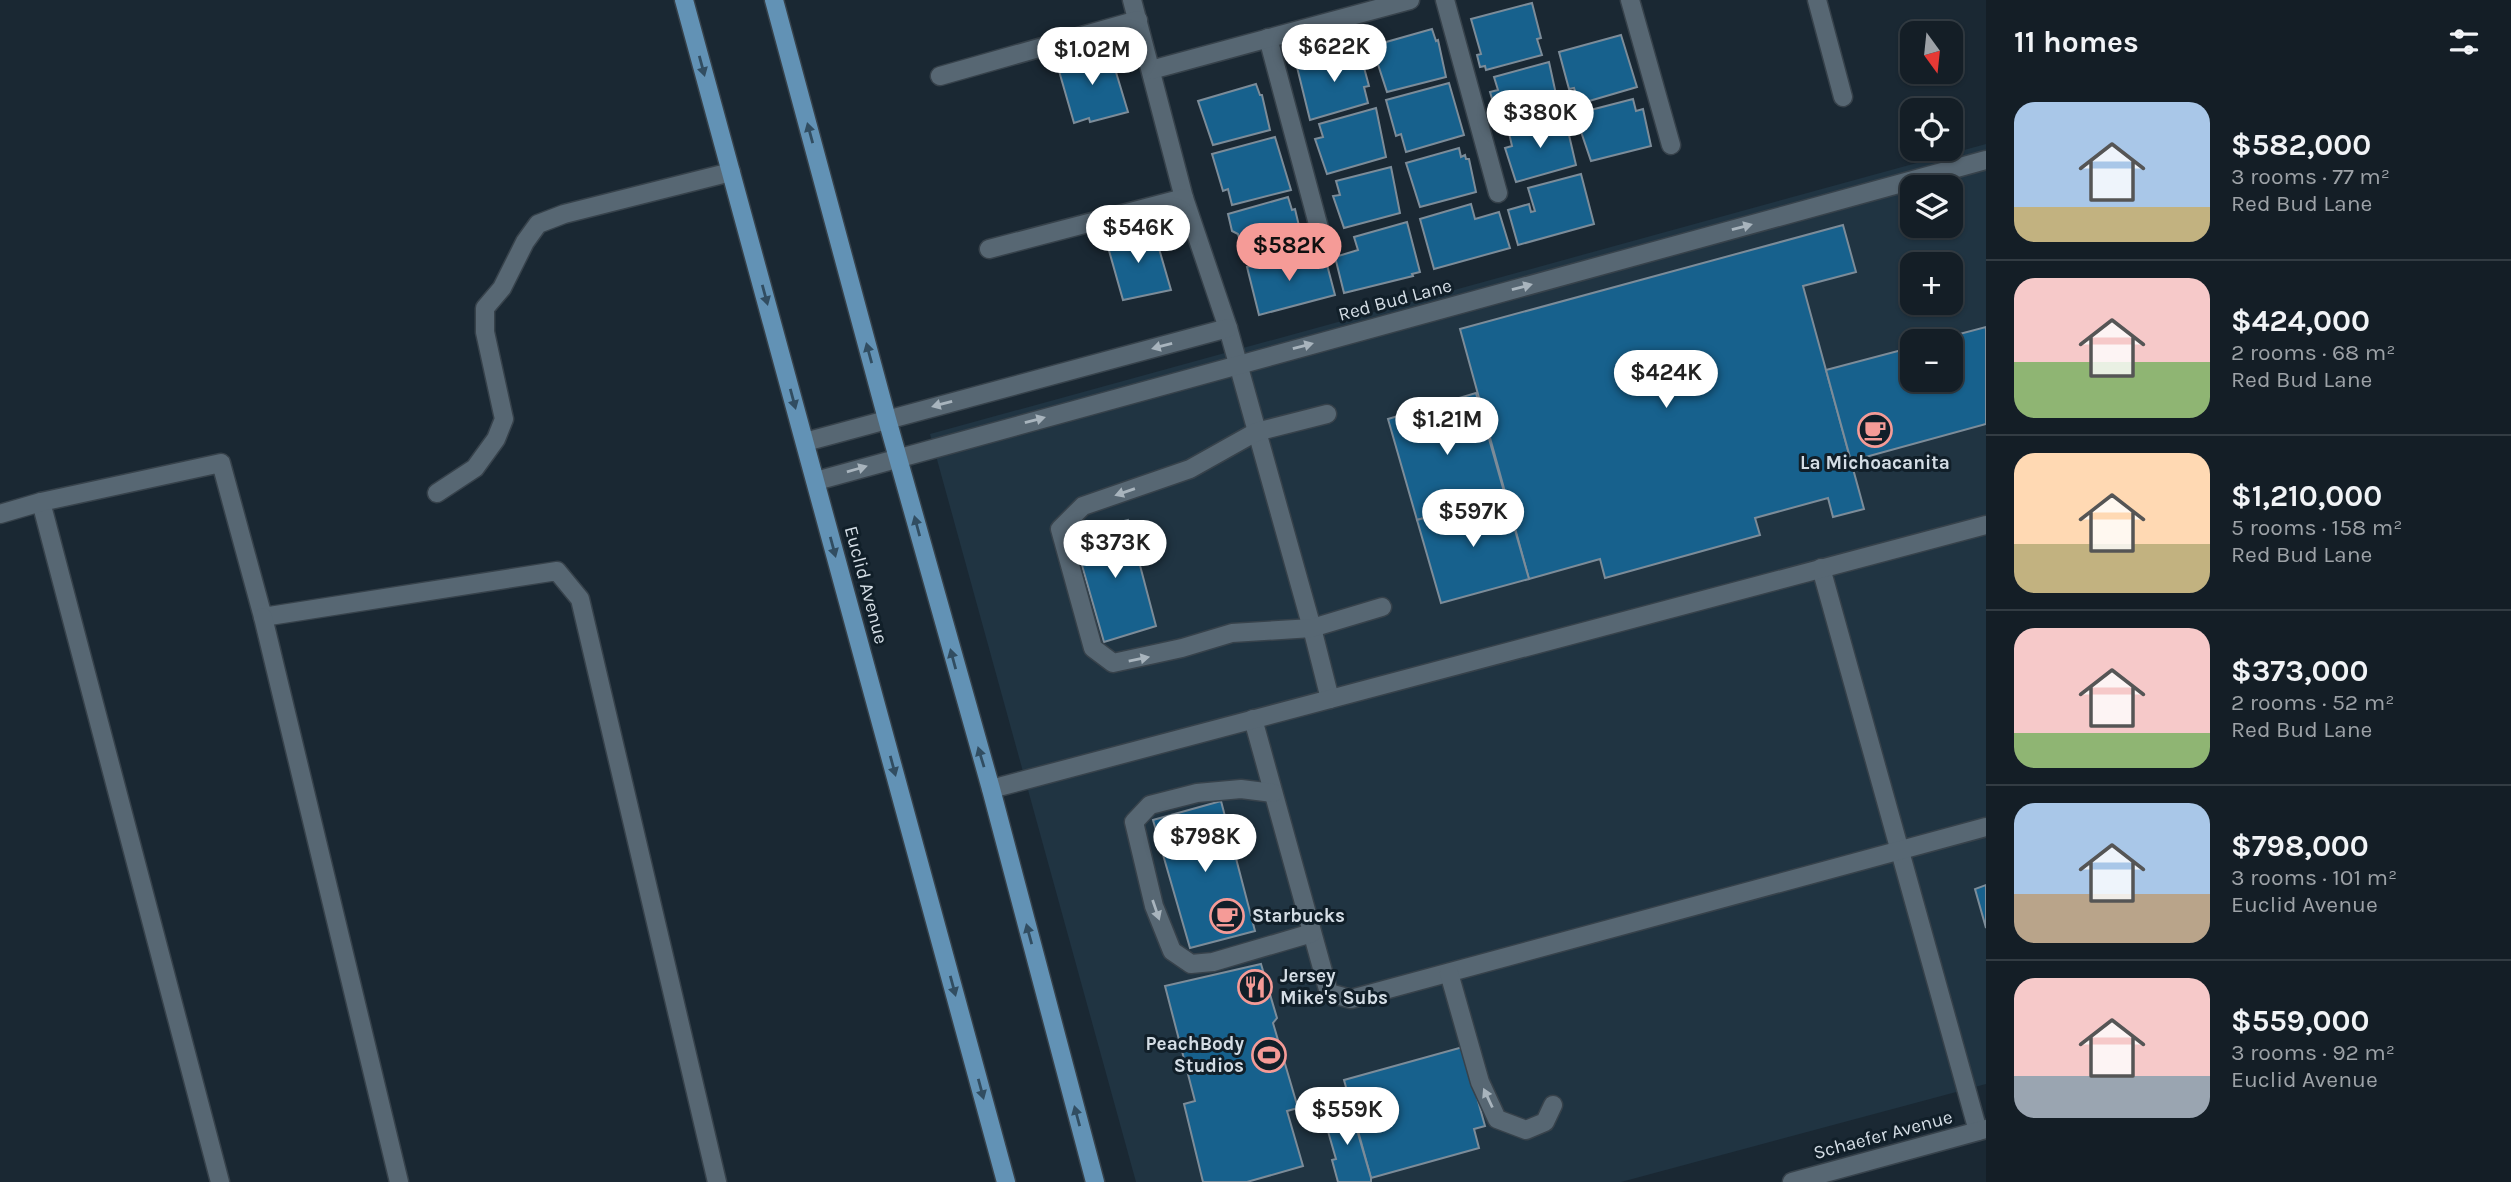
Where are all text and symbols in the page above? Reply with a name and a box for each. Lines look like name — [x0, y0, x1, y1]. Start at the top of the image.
north arrow — [1900, 21, 1964, 84]
map controls — [1900, 21, 1963, 392]
icon: filters — [2445, 23, 2483, 61]
pin: $622K — [1285, 24, 1383, 84]
text: 11 homes — [2014, 24, 2139, 60]
pin: $1.02M — [1035, 28, 1149, 87]
text: $622K — [1298, 33, 1370, 60]
text: $1.02M — [1053, 36, 1131, 63]
one-way arrow — [698, 56, 708, 77]
pin: $380K — [1491, 90, 1589, 150]
button: locate — [1900, 98, 1963, 161]
text: $380K — [1503, 99, 1577, 126]
one-way arrow — [804, 122, 815, 144]
text: $582,000 — [2231, 127, 2371, 163]
icon: home — [2070, 130, 2154, 214]
text: 3 rooms · 77 m² — [2231, 163, 2390, 190]
button: layers — [1900, 175, 1963, 238]
text: Red Bud Lane — [2231, 190, 2372, 217]
pin: $546K — [1089, 205, 1187, 265]
text: $546K — [1102, 214, 1174, 241]
one-way arrow — [1731, 221, 1753, 232]
pin: $582K — [1240, 224, 1338, 283]
text: $582K — [1252, 232, 1326, 259]
button: + — [1900, 252, 1963, 315]
street label: Red Bud Lane — [1336, 274, 1454, 326]
one-way arrow — [1512, 281, 1533, 291]
one-way arrow — [760, 284, 771, 306]
text: $424,000 — [2231, 303, 2370, 339]
icon: home — [2070, 306, 2154, 390]
button: − — [1900, 329, 1963, 392]
text: 2 rooms · 68 m² — [2231, 339, 2395, 366]
one-way arrow — [1151, 341, 1172, 351]
one-way arrow — [1293, 341, 1314, 351]
one-way arrow — [864, 342, 874, 363]
pin: $424K — [1617, 350, 1715, 410]
text: $424K — [1630, 359, 1702, 386]
text: Red Bud Lane — [2231, 366, 2372, 393]
one-way arrow — [788, 389, 799, 411]
pin: $1.21M — [1390, 398, 1504, 457]
one-way arrow — [931, 399, 953, 410]
text: $1.21M — [1411, 406, 1483, 433]
cafe icon: La Michoacanita — [1856, 411, 1894, 449]
one-way arrow — [1024, 414, 1046, 425]
place label: La Michoacanita — [1800, 452, 1950, 474]
one-way arrow — [847, 464, 868, 474]
text: $1,210,000 — [2231, 478, 2382, 514]
icon: home — [2070, 481, 2154, 565]
one-way arrow — [1115, 487, 1136, 498]
pin: $597K — [1424, 490, 1522, 549]
text: $597K — [1438, 498, 1508, 525]
text: 5 rooms · 158 m² — [2231, 514, 2402, 541]
one-way arrow — [911, 515, 922, 537]
pin: $373K — [1066, 520, 1164, 580]
street label: Euclid Avenue — [840, 524, 892, 646]
text: $373K — [1080, 529, 1150, 556]
one-way arrow — [829, 537, 839, 558]
text: Red Bud Lane — [2231, 541, 2372, 568]
one-way arrow — [948, 648, 958, 669]
one-way arrow — [1128, 653, 1150, 664]
text: $373,000 — [2231, 653, 2368, 689]
icon: home — [2070, 656, 2154, 740]
text: 2 rooms · 52 m² — [2231, 689, 2394, 716]
text: Red Bud Lane — [2231, 716, 2372, 743]
one-way arrow — [976, 746, 986, 767]
one-way arrow — [889, 756, 899, 777]
pin: $798K — [1156, 814, 1254, 874]
text: $798K — [1169, 823, 1241, 850]
text: $798,000 — [2231, 828, 2369, 864]
icon: home — [2070, 831, 2154, 915]
text: 3 rooms · 101 m² — [2231, 864, 2397, 891]
text: Euclid Avenue — [2231, 891, 2378, 918]
cafe icon: Starbucks — [1208, 897, 1246, 935]
one-way arrow — [1151, 900, 1162, 921]
place label: Starbucks — [1252, 905, 1345, 927]
one-way arrow — [1023, 923, 1033, 944]
place label: Jersey Mike's Subs — [1280, 965, 1388, 1009]
restaurant icon: Jersey Mike's Subs — [1236, 968, 1274, 1006]
one-way arrow — [948, 975, 959, 997]
text: $559,000 — [2231, 1003, 2369, 1039]
icon: home — [2070, 1006, 2154, 1090]
place label: PeachBody Studios — [1146, 1033, 1244, 1077]
sports icon: PeachBody Studios — [1250, 1036, 1288, 1074]
text: 3 rooms · 92 m² — [2231, 1039, 2395, 1066]
text: Euclid Avenue — [2231, 1066, 2378, 1093]
one-way arrow — [976, 1078, 987, 1100]
pin: $559K — [1298, 1088, 1396, 1147]
one-way arrow — [1482, 1088, 1493, 1108]
text: $559K — [1311, 1096, 1383, 1123]
one-way arrow — [1071, 1105, 1082, 1127]
street label: Schaefer Avenue — [1811, 1106, 1955, 1164]

